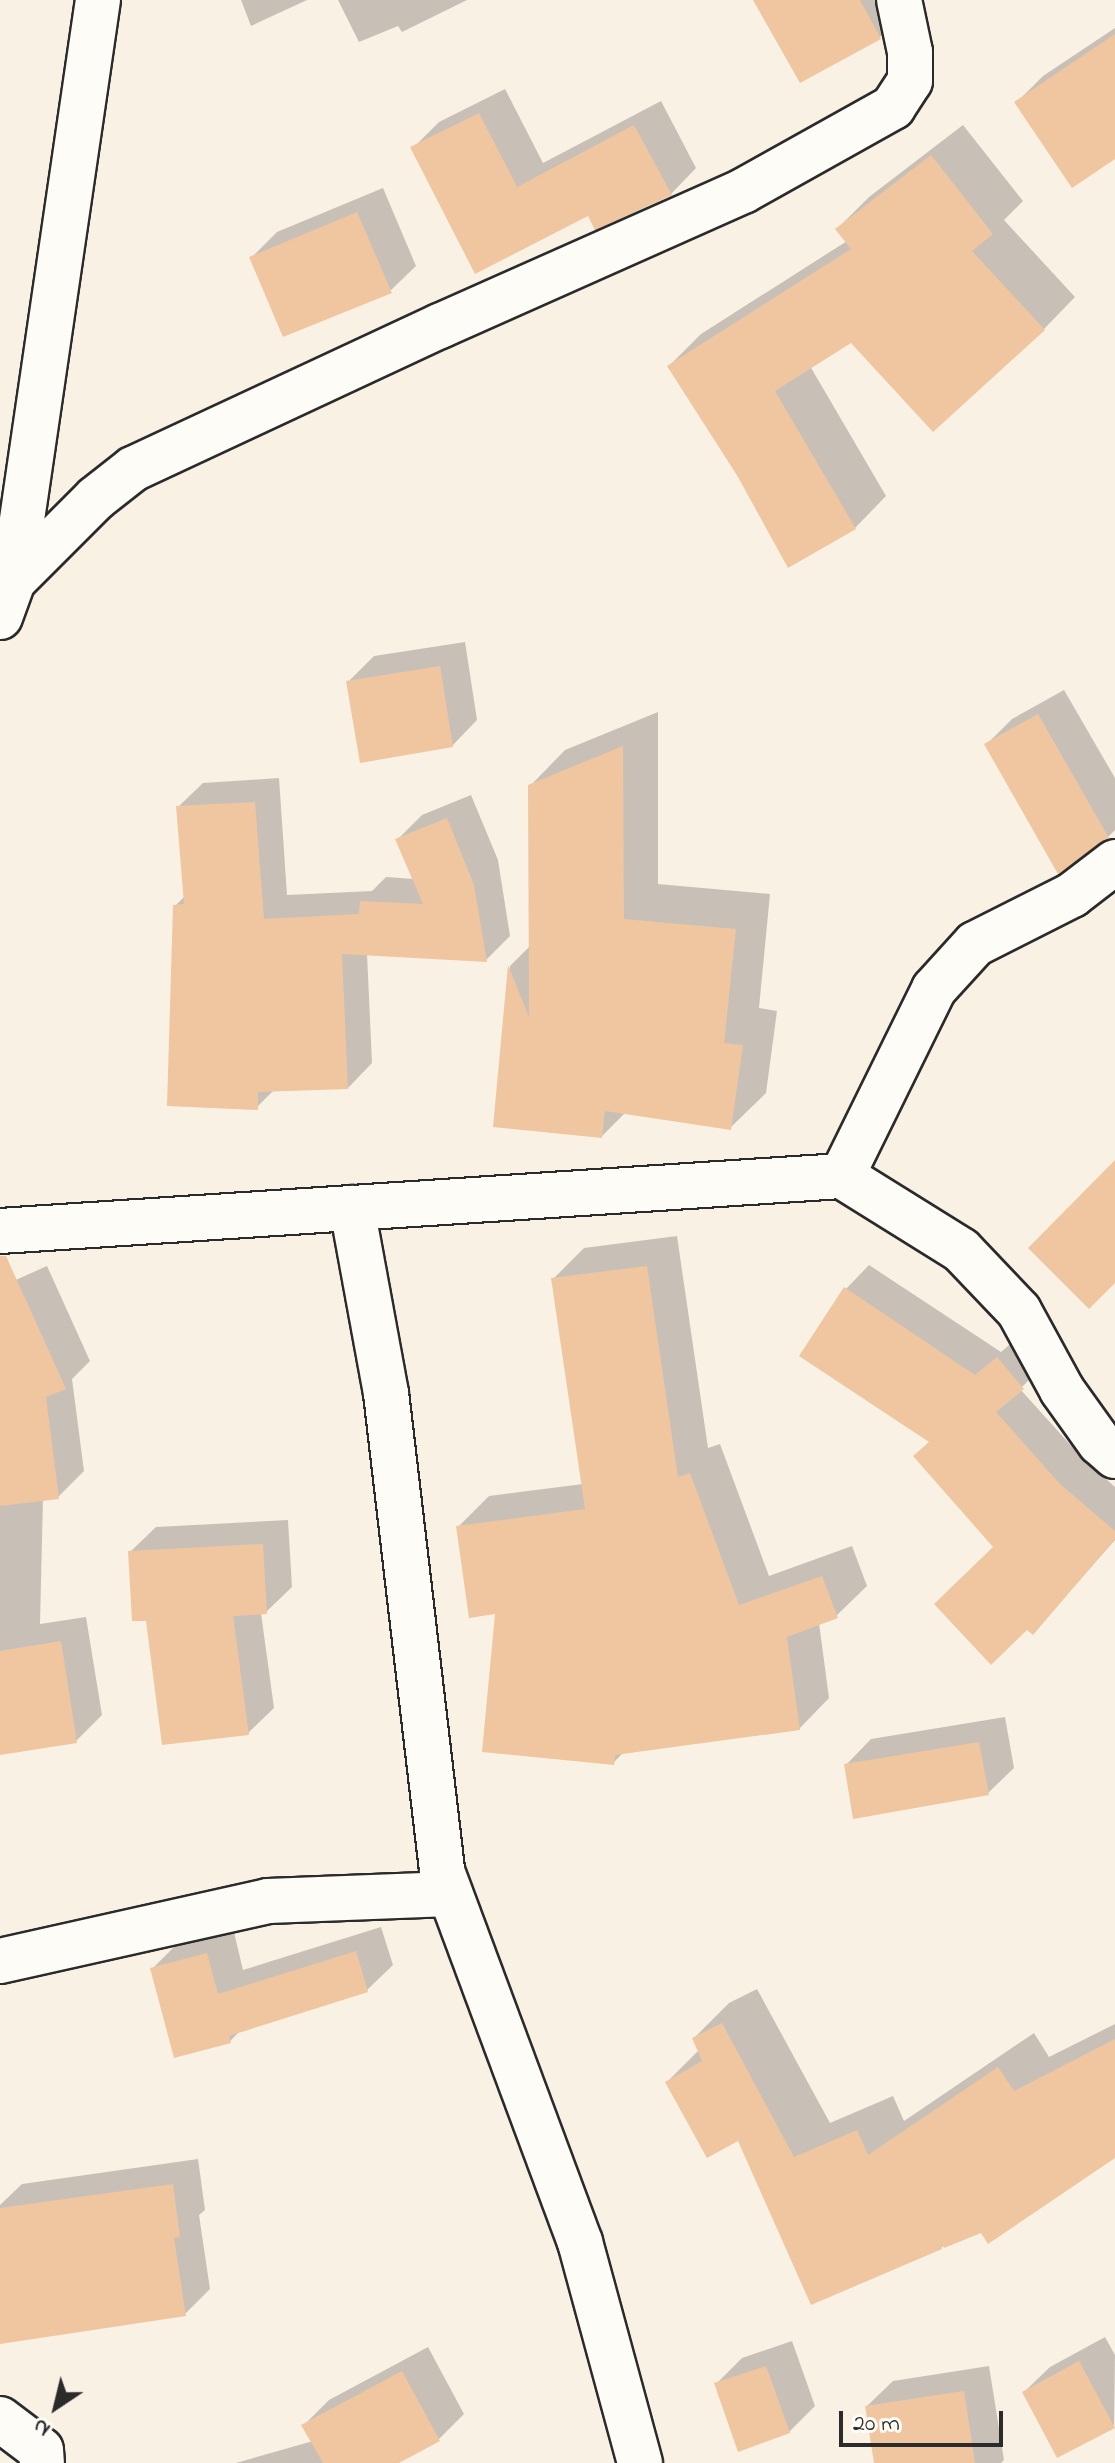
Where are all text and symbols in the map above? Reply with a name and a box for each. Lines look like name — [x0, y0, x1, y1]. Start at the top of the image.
north arrow — [16, 2367, 96, 2447]
scale bar — [843, 2395, 1007, 2445]
text: 20 m — [853, 2407, 900, 2442]
text: N — [27, 2409, 58, 2444]

